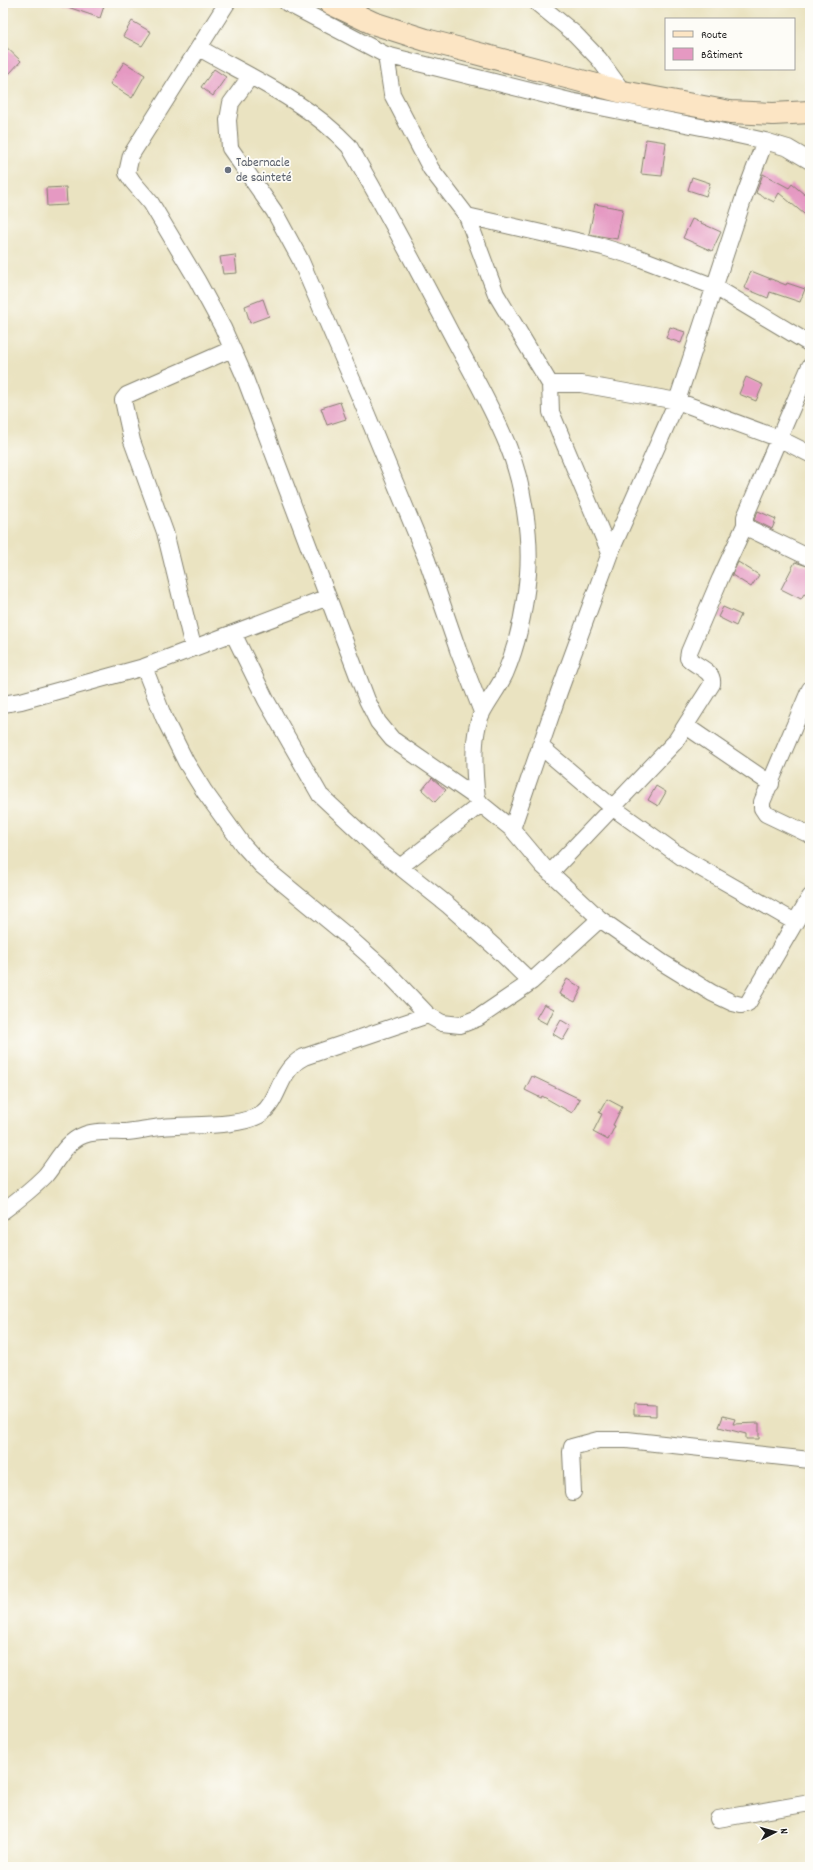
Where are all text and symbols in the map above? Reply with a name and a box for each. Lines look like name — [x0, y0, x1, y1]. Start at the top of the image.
legend — [665, 18, 795, 70]
text: Route — [701, 27, 727, 44]
text: Bâtiment — [701, 47, 743, 64]
place label: Tabernacle de sainteté — [236, 154, 292, 188]
marker: Tabernacle de sainteté — [223, 165, 233, 175]
north arrow — [755, 1812, 795, 1852]
text: N — [775, 1828, 791, 1835]

